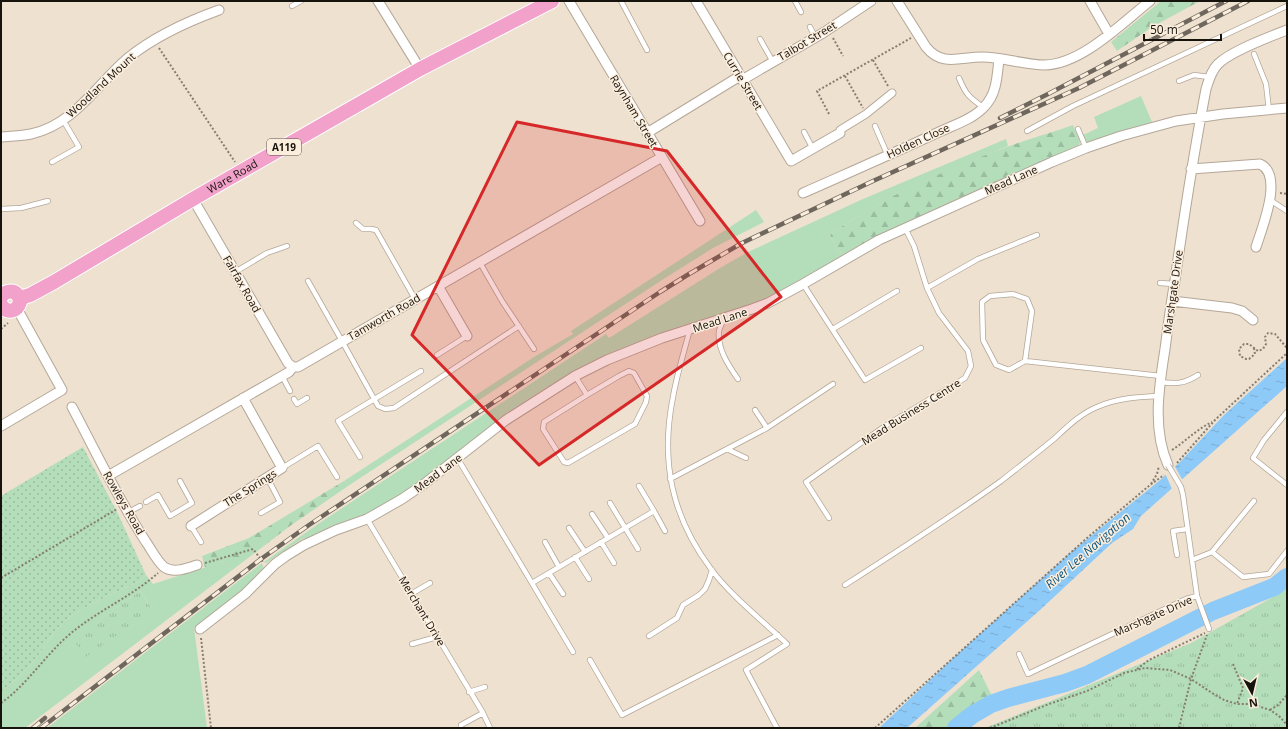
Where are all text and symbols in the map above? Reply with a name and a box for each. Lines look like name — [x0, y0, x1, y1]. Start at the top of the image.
scale bar — [1144, 16, 1221, 42]
street label: Talbot Street — [775, 17, 839, 64]
text: 50 m — [1150, 21, 1178, 38]
street label: Woodland Mount — [63, 49, 138, 121]
street label: Currie Street — [720, 49, 767, 113]
street label: Raynham Street — [607, 72, 662, 150]
street label: Holden Close — [884, 119, 952, 162]
road number: A119 — [267, 139, 301, 155]
street label: Ware Road — [204, 156, 260, 196]
street label: Mead Lane — [982, 161, 1040, 198]
street label: Marshgate Drive — [1159, 249, 1186, 335]
street label: Fairfax Road — [220, 252, 265, 315]
street label: Tamworth Road — [345, 290, 423, 344]
street label: Mead Lane — [691, 304, 749, 335]
street label: Mead Business Centre — [858, 375, 963, 448]
street label: Mead Lane — [411, 450, 465, 496]
street label: The Springs — [220, 465, 279, 510]
street label: Rowleys Road — [100, 468, 149, 537]
water label: River Lee Navigation — [1042, 509, 1134, 592]
street label: Merchant Drive — [396, 573, 449, 649]
street label: Marshgate Drive — [1111, 592, 1194, 640]
north arrow — [1232, 673, 1272, 713]
text: N — [1248, 695, 1259, 711]

